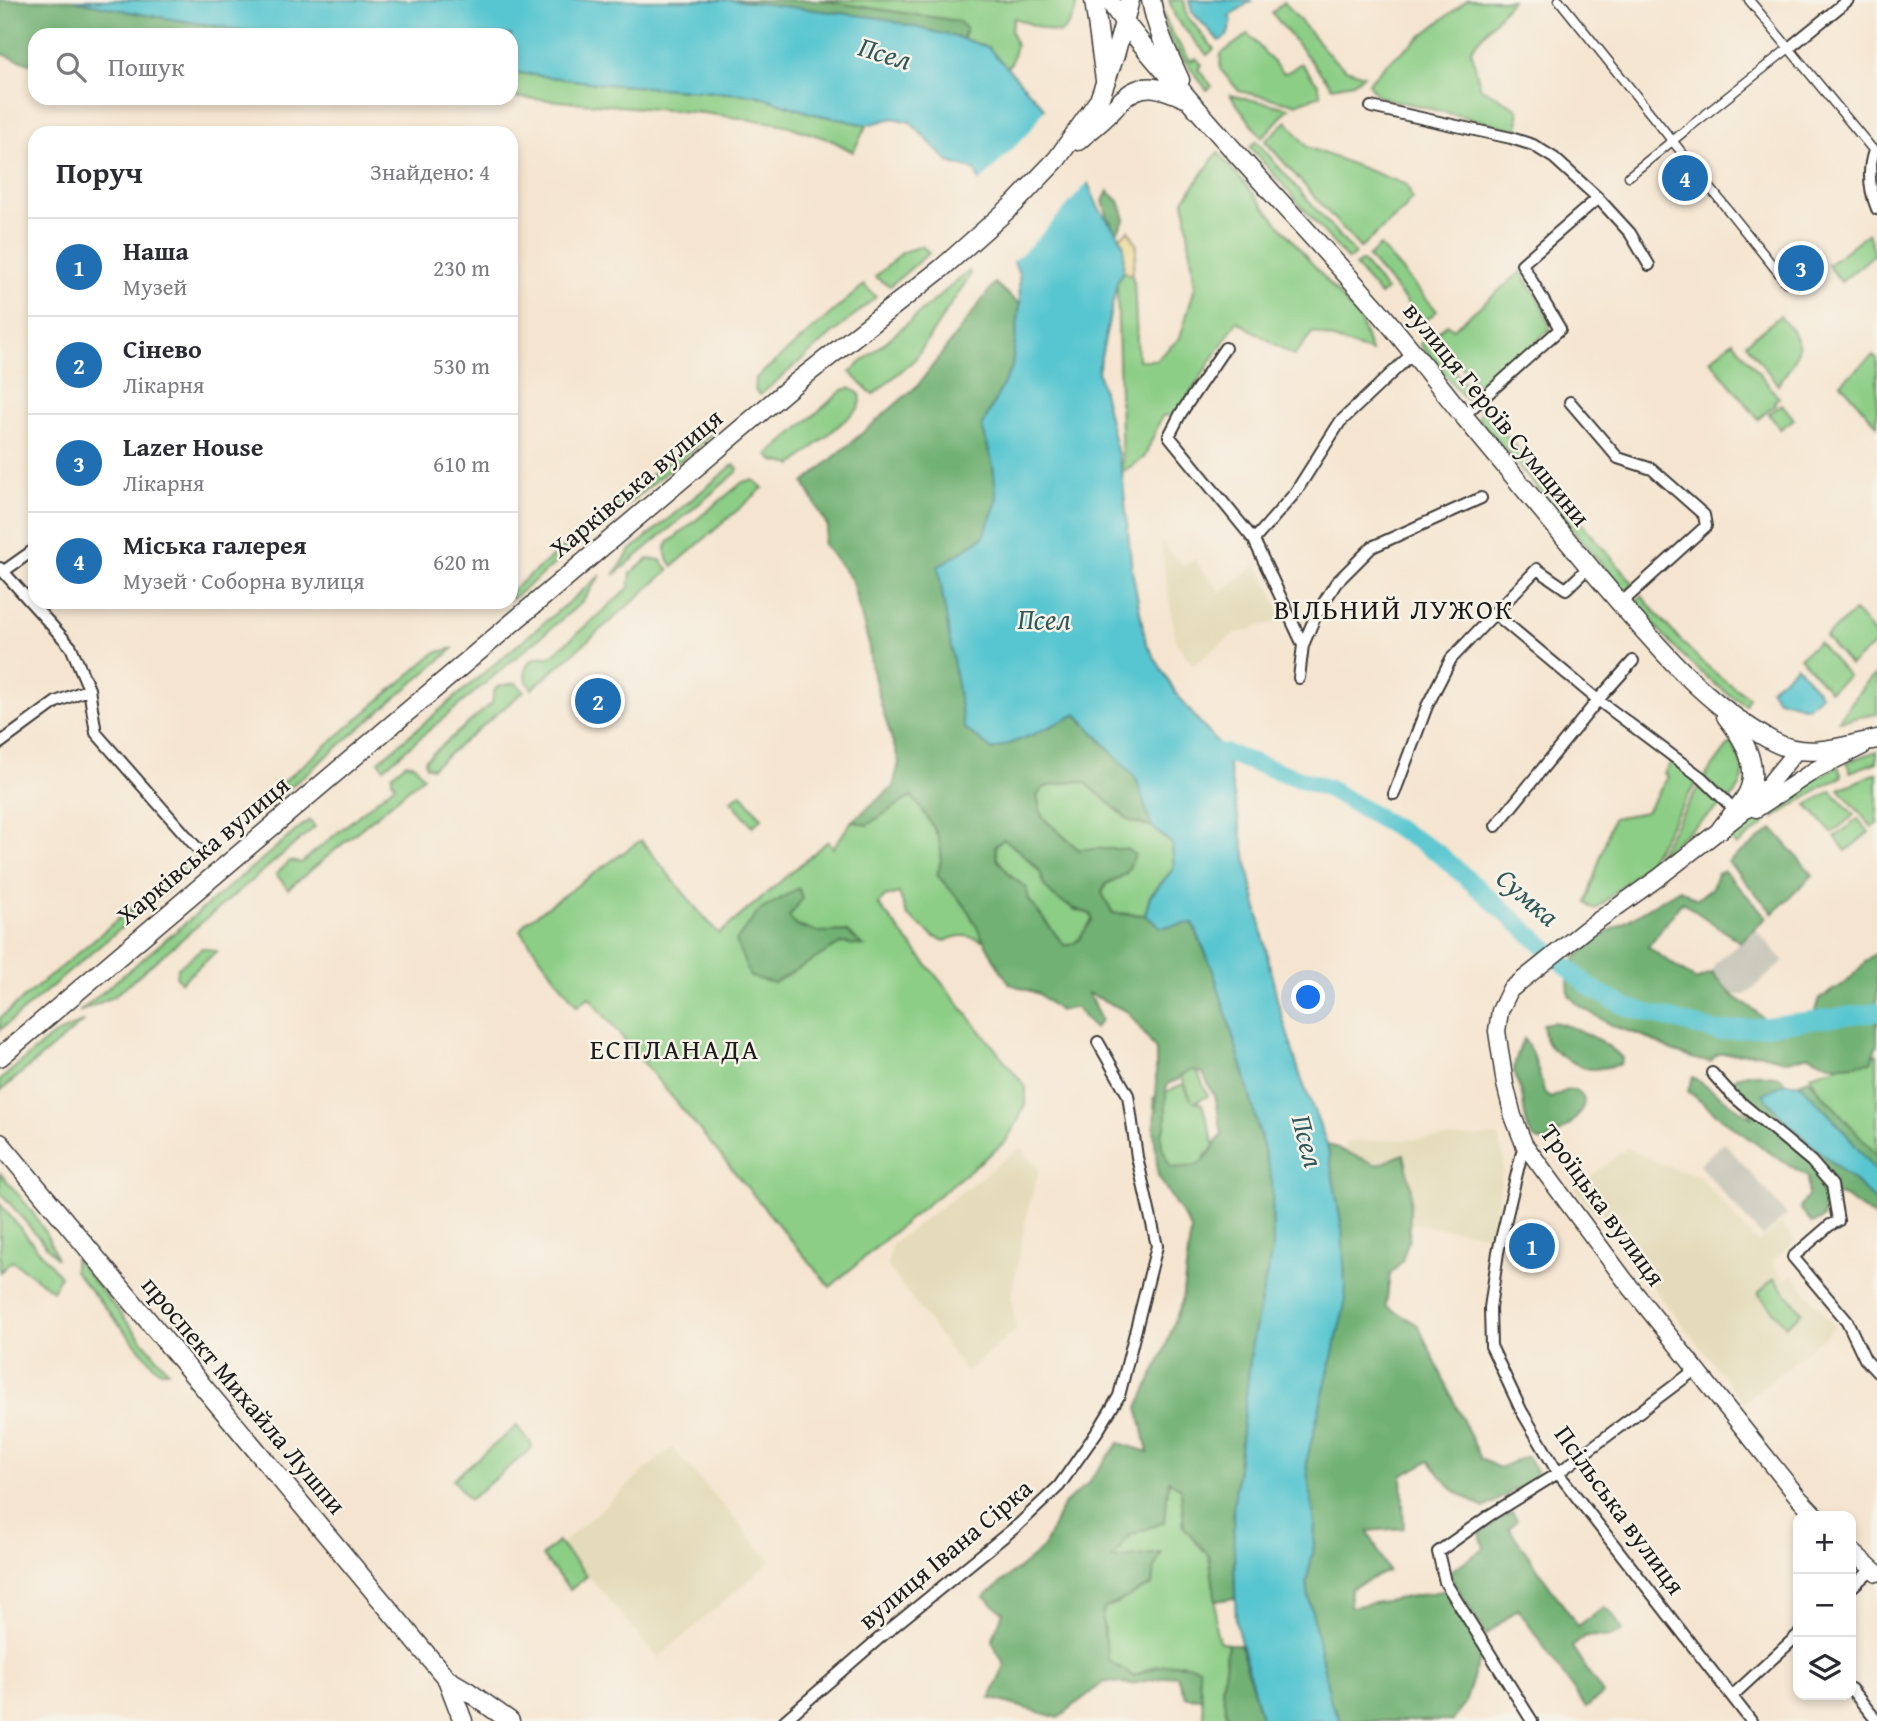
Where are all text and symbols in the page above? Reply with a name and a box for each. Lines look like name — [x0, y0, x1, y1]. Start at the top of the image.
water label: Псел — [854, 25, 917, 80]
search box — [28, 28, 518, 105]
text: Пошук — [108, 47, 185, 86]
icon: search — [52, 48, 90, 86]
text: Поруч — [56, 150, 143, 194]
pin: 4 — [1662, 152, 1708, 204]
text: Знайдено: 4 — [370, 155, 490, 188]
text: Наша — [123, 231, 189, 270]
pin: 3 — [1778, 242, 1824, 294]
text: 1 — [73, 251, 85, 284]
text: 230 m — [433, 251, 490, 284]
text: Музей — [123, 270, 187, 303]
street label: вулиця Героїв Сумщини — [1394, 293, 1601, 535]
text: Сінево — [123, 329, 202, 368]
text: 2 — [73, 349, 85, 382]
text: 530 m — [433, 349, 490, 382]
text: Лікарня — [123, 368, 204, 401]
street label: Харківська вулиця — [541, 398, 731, 567]
text: Lazer House — [123, 427, 263, 466]
text: 3 — [73, 447, 85, 480]
text: 610 m — [433, 447, 490, 480]
text: Лікарня — [123, 466, 204, 499]
text: Міська галерея — [123, 525, 307, 564]
text: 4 — [73, 545, 85, 578]
text: 620 m — [433, 545, 490, 578]
text: Музей · Соборна вулиця — [123, 564, 365, 597]
district label: ВІЛЬНИЙ ЛУЖОК — [1274, 588, 1514, 629]
water label: Псел — [1017, 598, 1071, 639]
pin: 2 — [575, 675, 621, 727]
street label: Харківська вулиця — [108, 765, 298, 934]
water label: Сумка — [1488, 858, 1569, 936]
your location — [1291, 980, 1325, 1014]
district label: ЕСПЛАНАДА — [590, 1028, 760, 1069]
water label: Псел — [1282, 1110, 1335, 1172]
street label: Троїцька вулиця — [1531, 1115, 1676, 1294]
pin: 1 — [1509, 1220, 1555, 1272]
street label: проспект Михайла Лушпи — [133, 1267, 356, 1523]
street label: Псільська вулиця — [1545, 1417, 1695, 1603]
street label: вулиця Івана Сірка — [849, 1469, 1041, 1638]
map controls — [1793, 1511, 1856, 1700]
button: + — [1793, 1511, 1856, 1574]
button: − — [1793, 1574, 1856, 1637]
button: layers — [1793, 1637, 1856, 1700]

